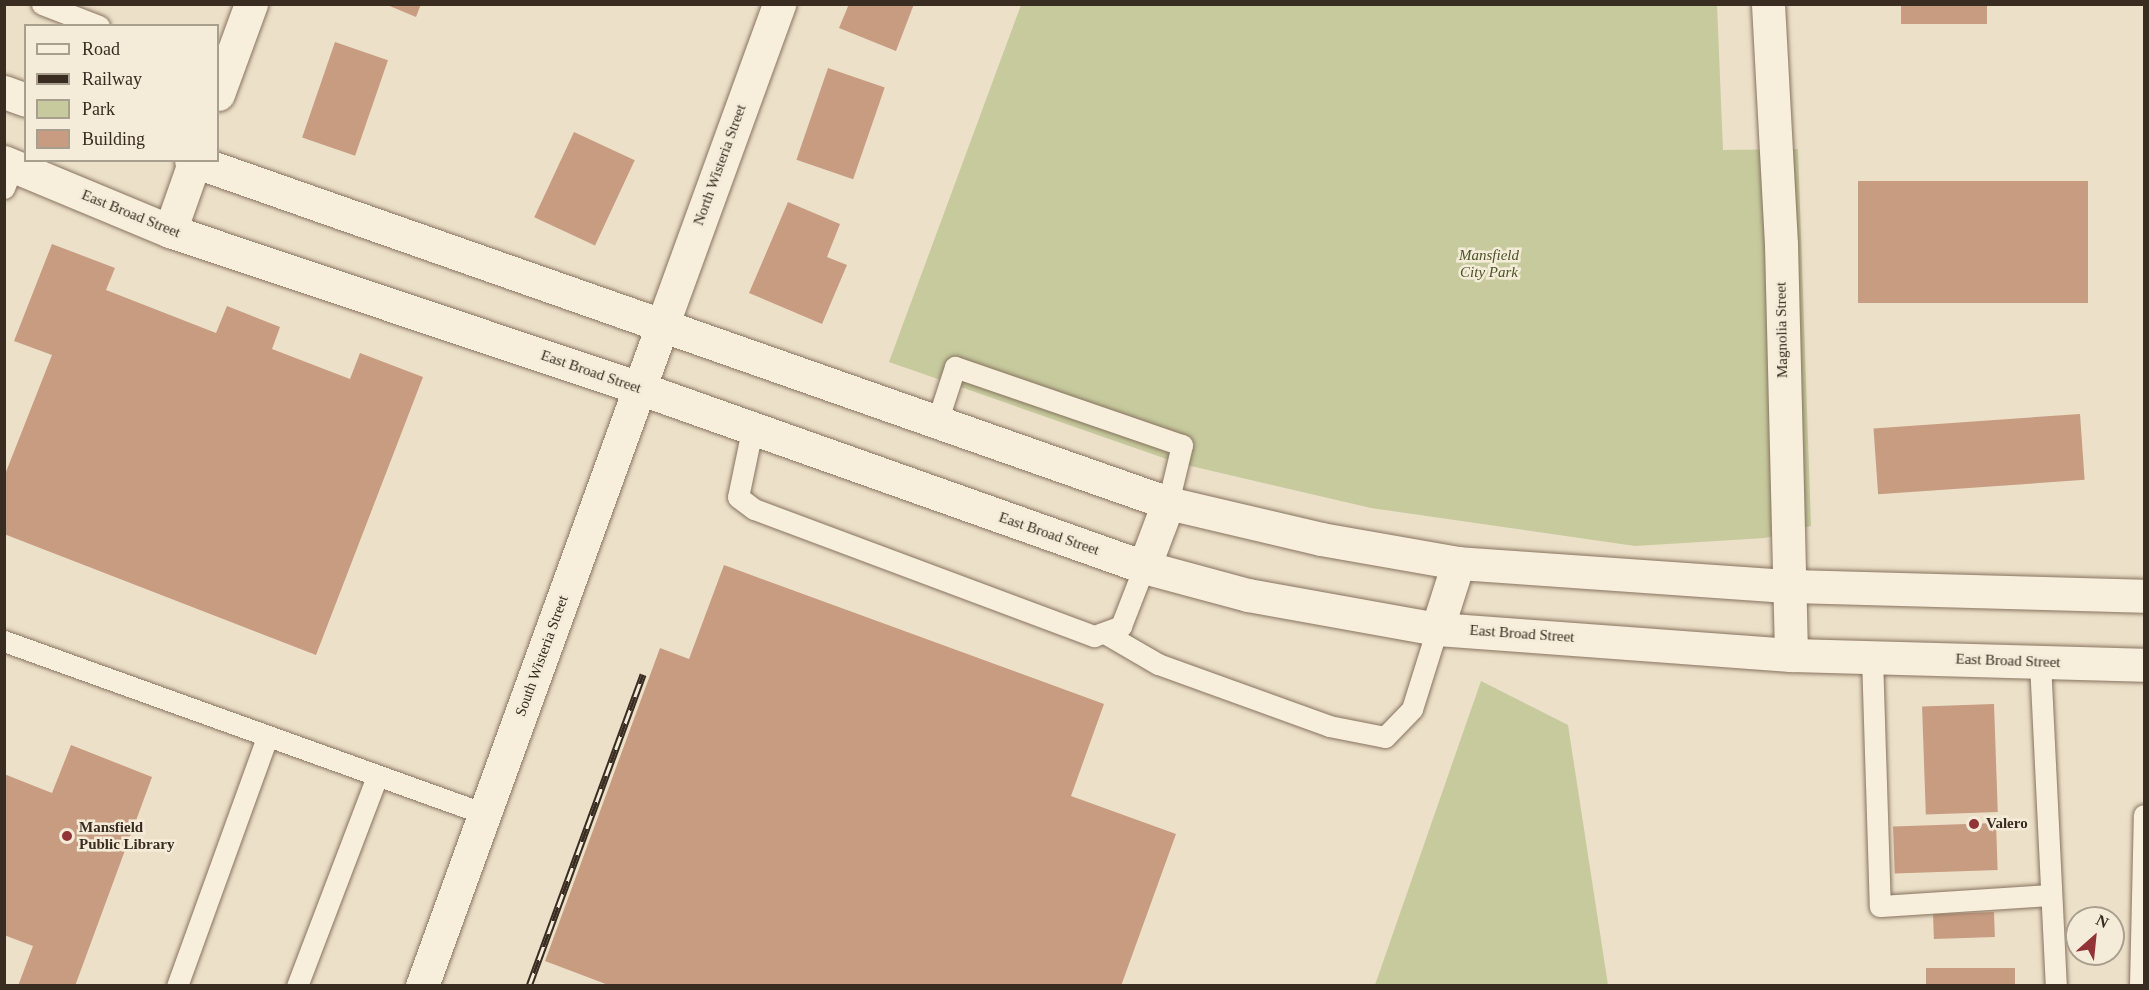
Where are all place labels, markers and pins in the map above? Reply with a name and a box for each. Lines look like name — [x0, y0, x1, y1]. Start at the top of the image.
place label: Valero — [1986, 815, 2028, 833]
marker: Valero — [1967, 817, 1981, 831]
place label: Mansfield Public Library — [79, 818, 174, 853]
marker: Mansfield Public Library — [60, 829, 74, 843]

